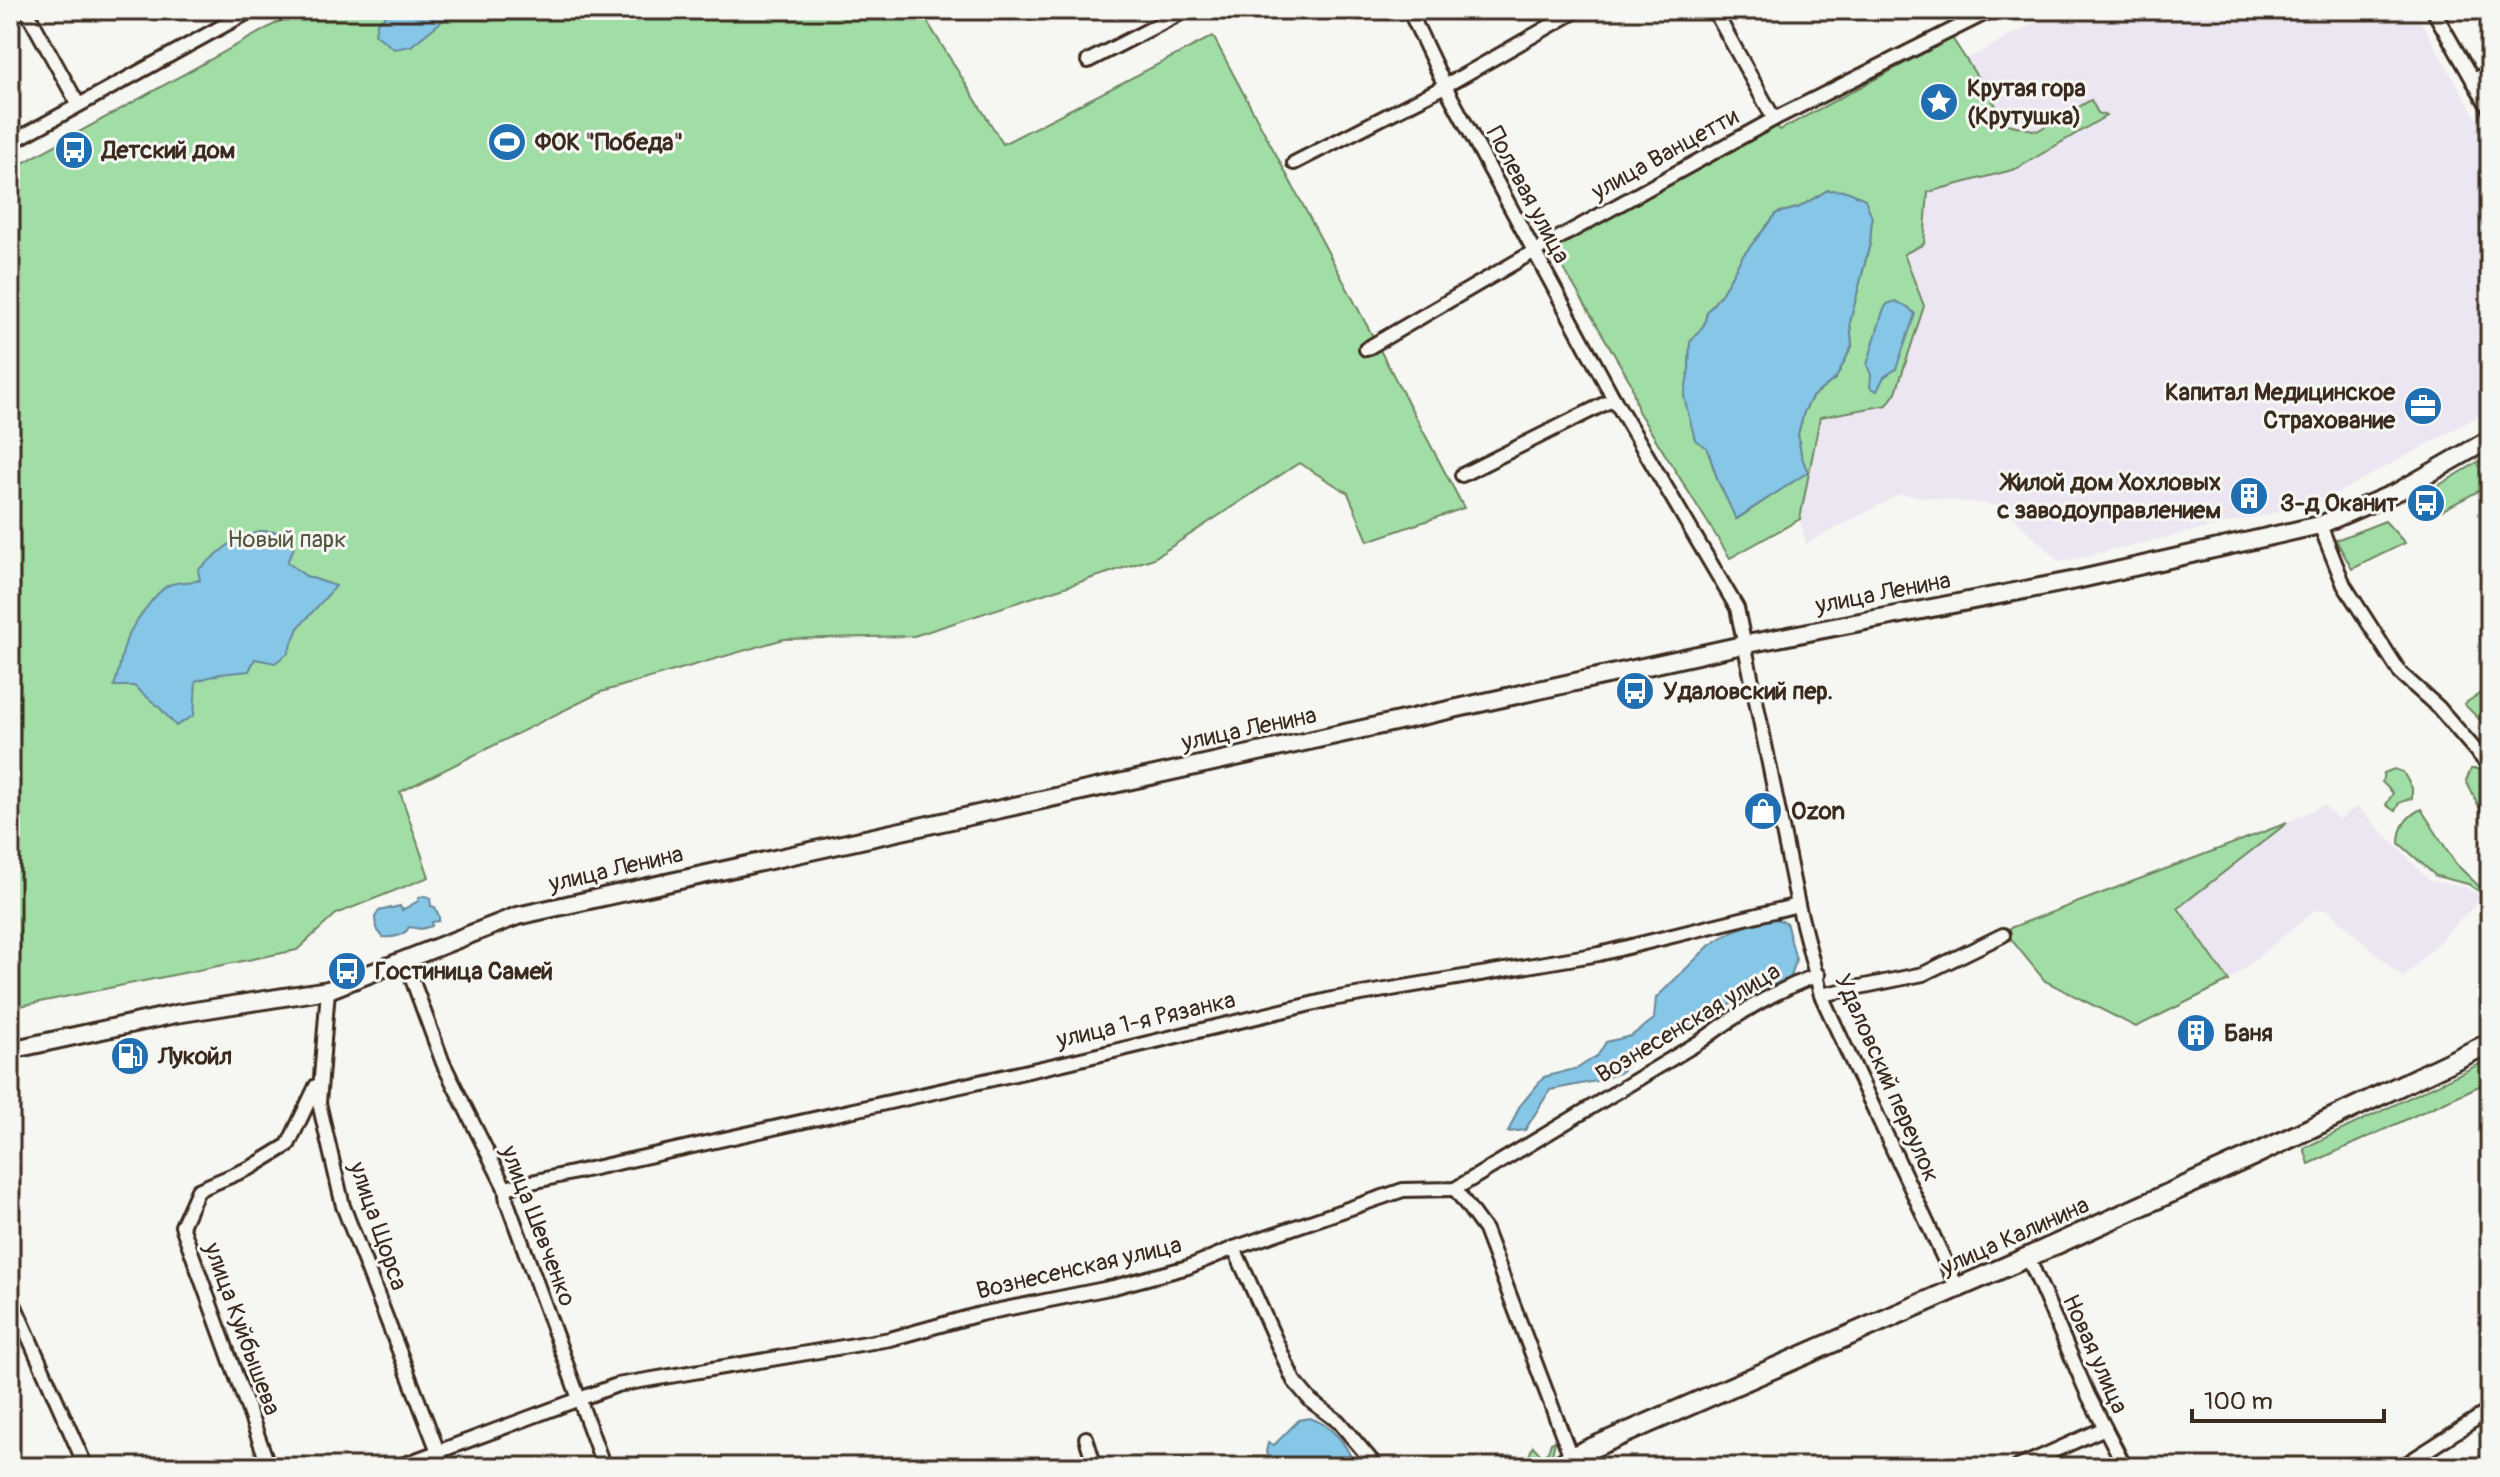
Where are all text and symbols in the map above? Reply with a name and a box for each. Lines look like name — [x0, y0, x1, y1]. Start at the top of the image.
place label: Крутая гора (Крутушка) — [1967, 74, 2086, 131]
place icon: Крутая гора (Крутушка) — [1918, 81, 1960, 123]
street label: улица Ванцетти — [1586, 102, 1744, 207]
sports icon: ФОК "Победа" — [486, 121, 528, 163]
street label: Полевая улица — [1480, 122, 1576, 268]
place label: ФОК "Победа" — [534, 128, 683, 157]
bus stop icon: Детский дом — [53, 129, 95, 171]
place label: Детский дом — [100, 136, 235, 165]
place label: Капитал Медицинское Страхование — [2165, 378, 2396, 435]
office icon: Капитал Медицинское Страхование — [2402, 385, 2444, 427]
place label: Жилой дом Хохловых с заводоуправлением — [1996, 468, 2221, 525]
building icon: Жилой дом Хохловых с заводоуправлением — [2228, 475, 2270, 517]
bus stop icon: З-д Оканит — [2405, 482, 2447, 524]
place label: З-д Оканит — [2280, 489, 2399, 518]
park label: Новый парк — [227, 525, 347, 554]
street label: улица Ленина — [1812, 566, 1953, 620]
bus stop icon: Удаловский пер. — [1614, 670, 1656, 712]
place label: Удаловский пер. — [1663, 677, 1833, 706]
street label: улица Ленина — [1178, 701, 1319, 758]
shop icon: Ozon — [1742, 790, 1784, 832]
place label: Ozon — [1791, 797, 1845, 826]
street label: улица Ленина — [545, 839, 686, 899]
bus stop icon: Гостиница Самей — [326, 950, 368, 992]
place label: Гостиница Самей — [375, 957, 553, 986]
street label: Вознесенская улица — [1591, 957, 1785, 1089]
street label: Удаловский переулок — [1828, 969, 1946, 1187]
street label: улица 1-я Рязанка — [1053, 985, 1238, 1055]
building icon: Баня — [2175, 1012, 2217, 1054]
place label: Баня — [2224, 1019, 2273, 1048]
fuel station icon: Лукойл — [109, 1035, 151, 1077]
place label: Лукойл — [157, 1042, 232, 1071]
street label: улица Шевченко — [494, 1141, 582, 1310]
street label: улица Щорса — [342, 1157, 414, 1294]
street label: улица Калинина — [1936, 1190, 2094, 1282]
street label: Вознесенская улица — [974, 1230, 1184, 1306]
street label: улица Куйбышева — [197, 1238, 287, 1419]
street label: Новая улица — [2056, 1290, 2134, 1418]
scale bar — [2192, 1373, 2384, 1423]
text: 100 m — [2204, 1387, 2273, 1416]

